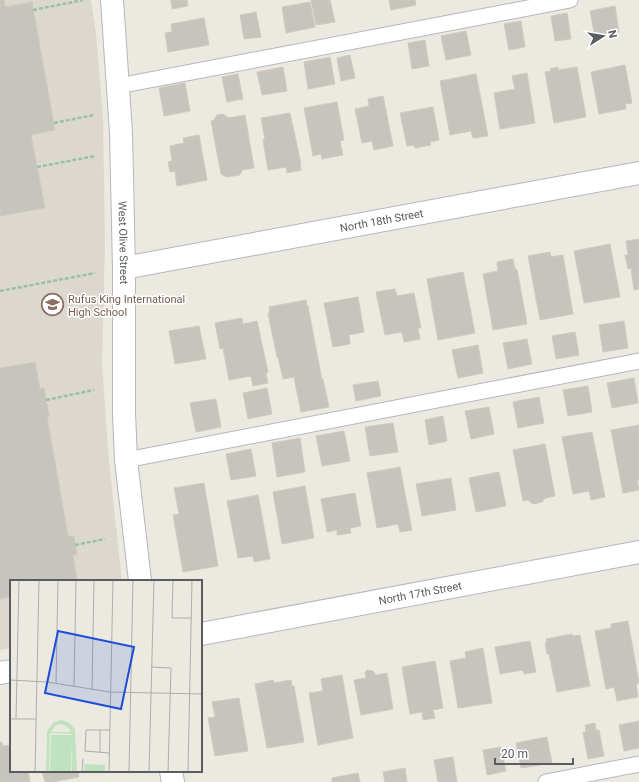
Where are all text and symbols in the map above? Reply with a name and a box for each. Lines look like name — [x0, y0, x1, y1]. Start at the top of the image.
north arrow — [583, 16, 623, 56]
text: N — [605, 29, 620, 39]
street label: West Olive Street — [116, 201, 130, 285]
street label: North 18th Street — [339, 207, 425, 235]
school or university icon: Rufus King International High School — [39, 292, 65, 318]
place label: Rufus King International High School — [68, 293, 185, 319]
street label: North 17th Street — [378, 579, 463, 608]
inset map — [10, 580, 202, 772]
scale bar — [495, 740, 573, 766]
text: 20 m — [501, 747, 528, 761]

